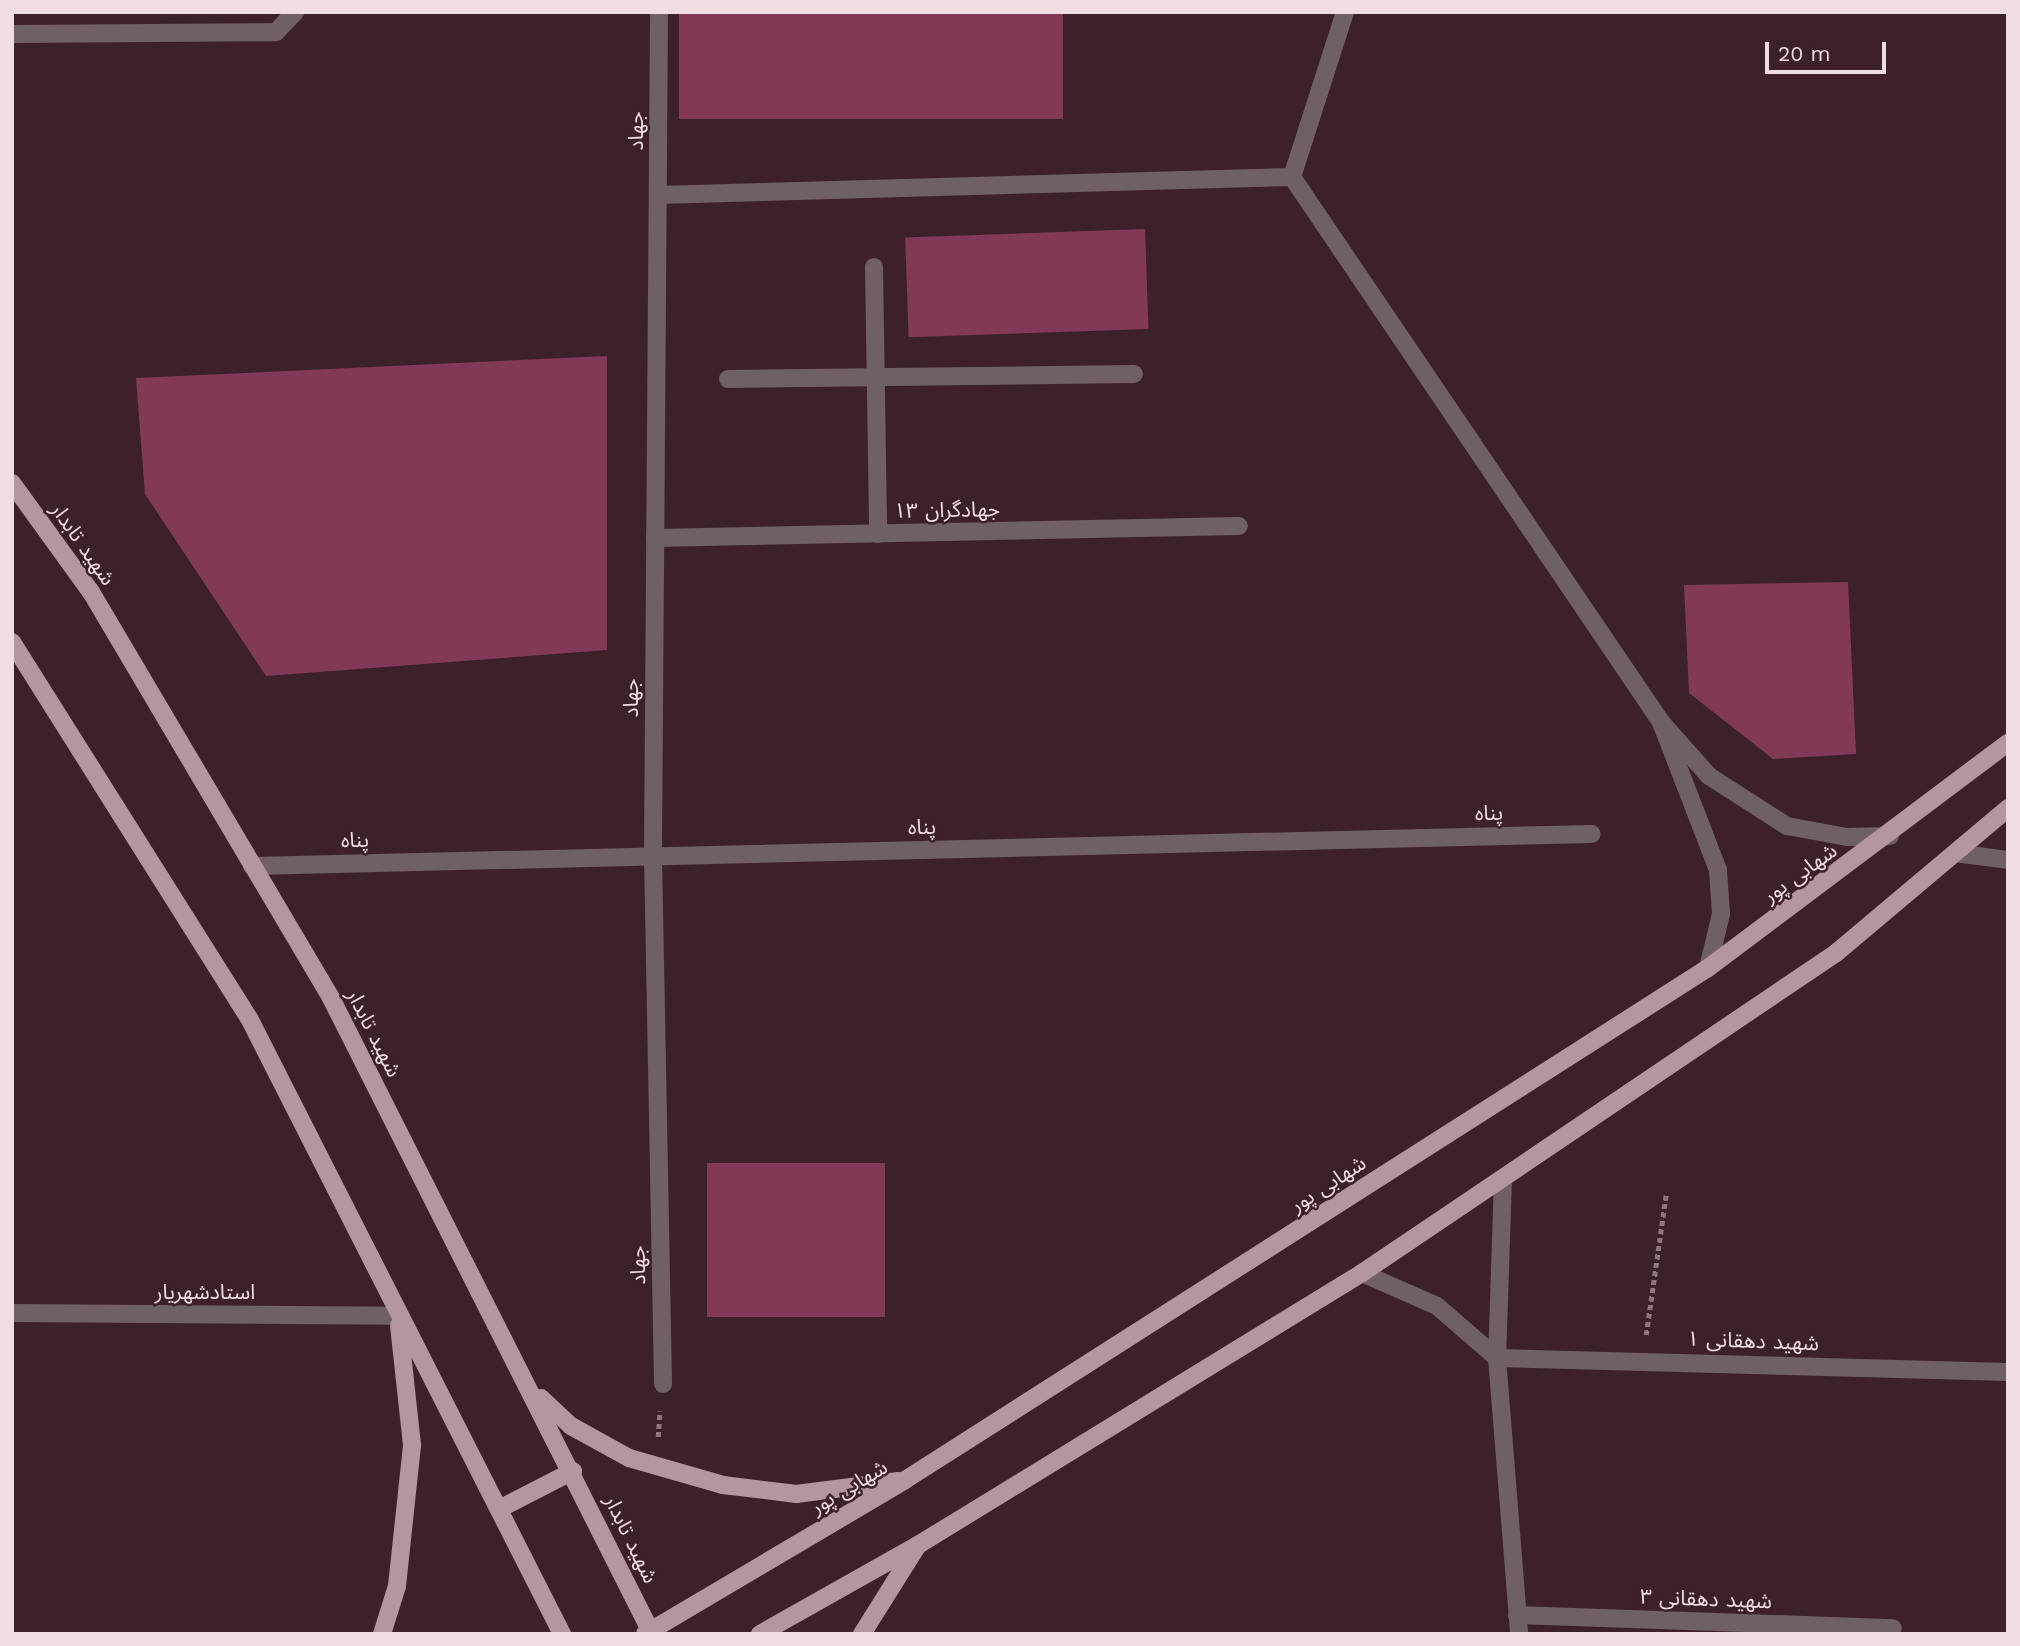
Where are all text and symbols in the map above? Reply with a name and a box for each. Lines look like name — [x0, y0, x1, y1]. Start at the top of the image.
scale bar — [1768, 28, 1889, 72]
text: 20 m — [1778, 41, 1830, 66]
street label: جهاد — [623, 111, 649, 151]
street label: جهادگران ۱۳ — [894, 496, 1000, 524]
street label: شهید تابدار — [45, 498, 121, 590]
street label: جهاد — [618, 678, 644, 718]
street label: پناه — [1475, 800, 1503, 826]
street label: پناه — [908, 814, 936, 840]
street label: پناه — [341, 827, 369, 853]
street label: شهابی پور — [1758, 838, 1842, 908]
street label: شهید تابدار — [341, 985, 407, 1081]
street label: شهابی پور — [1285, 1150, 1371, 1218]
street label: جهاد — [625, 1245, 651, 1285]
street label: استادشهریار — [155, 1279, 255, 1305]
street label: شهید دهقانی ۱ — [1687, 1326, 1819, 1356]
street label: شهابی پور — [806, 1454, 892, 1520]
street label: شهید تابدار — [599, 1491, 663, 1587]
street label: شهید دهقانی ۳ — [1640, 1584, 1772, 1614]

